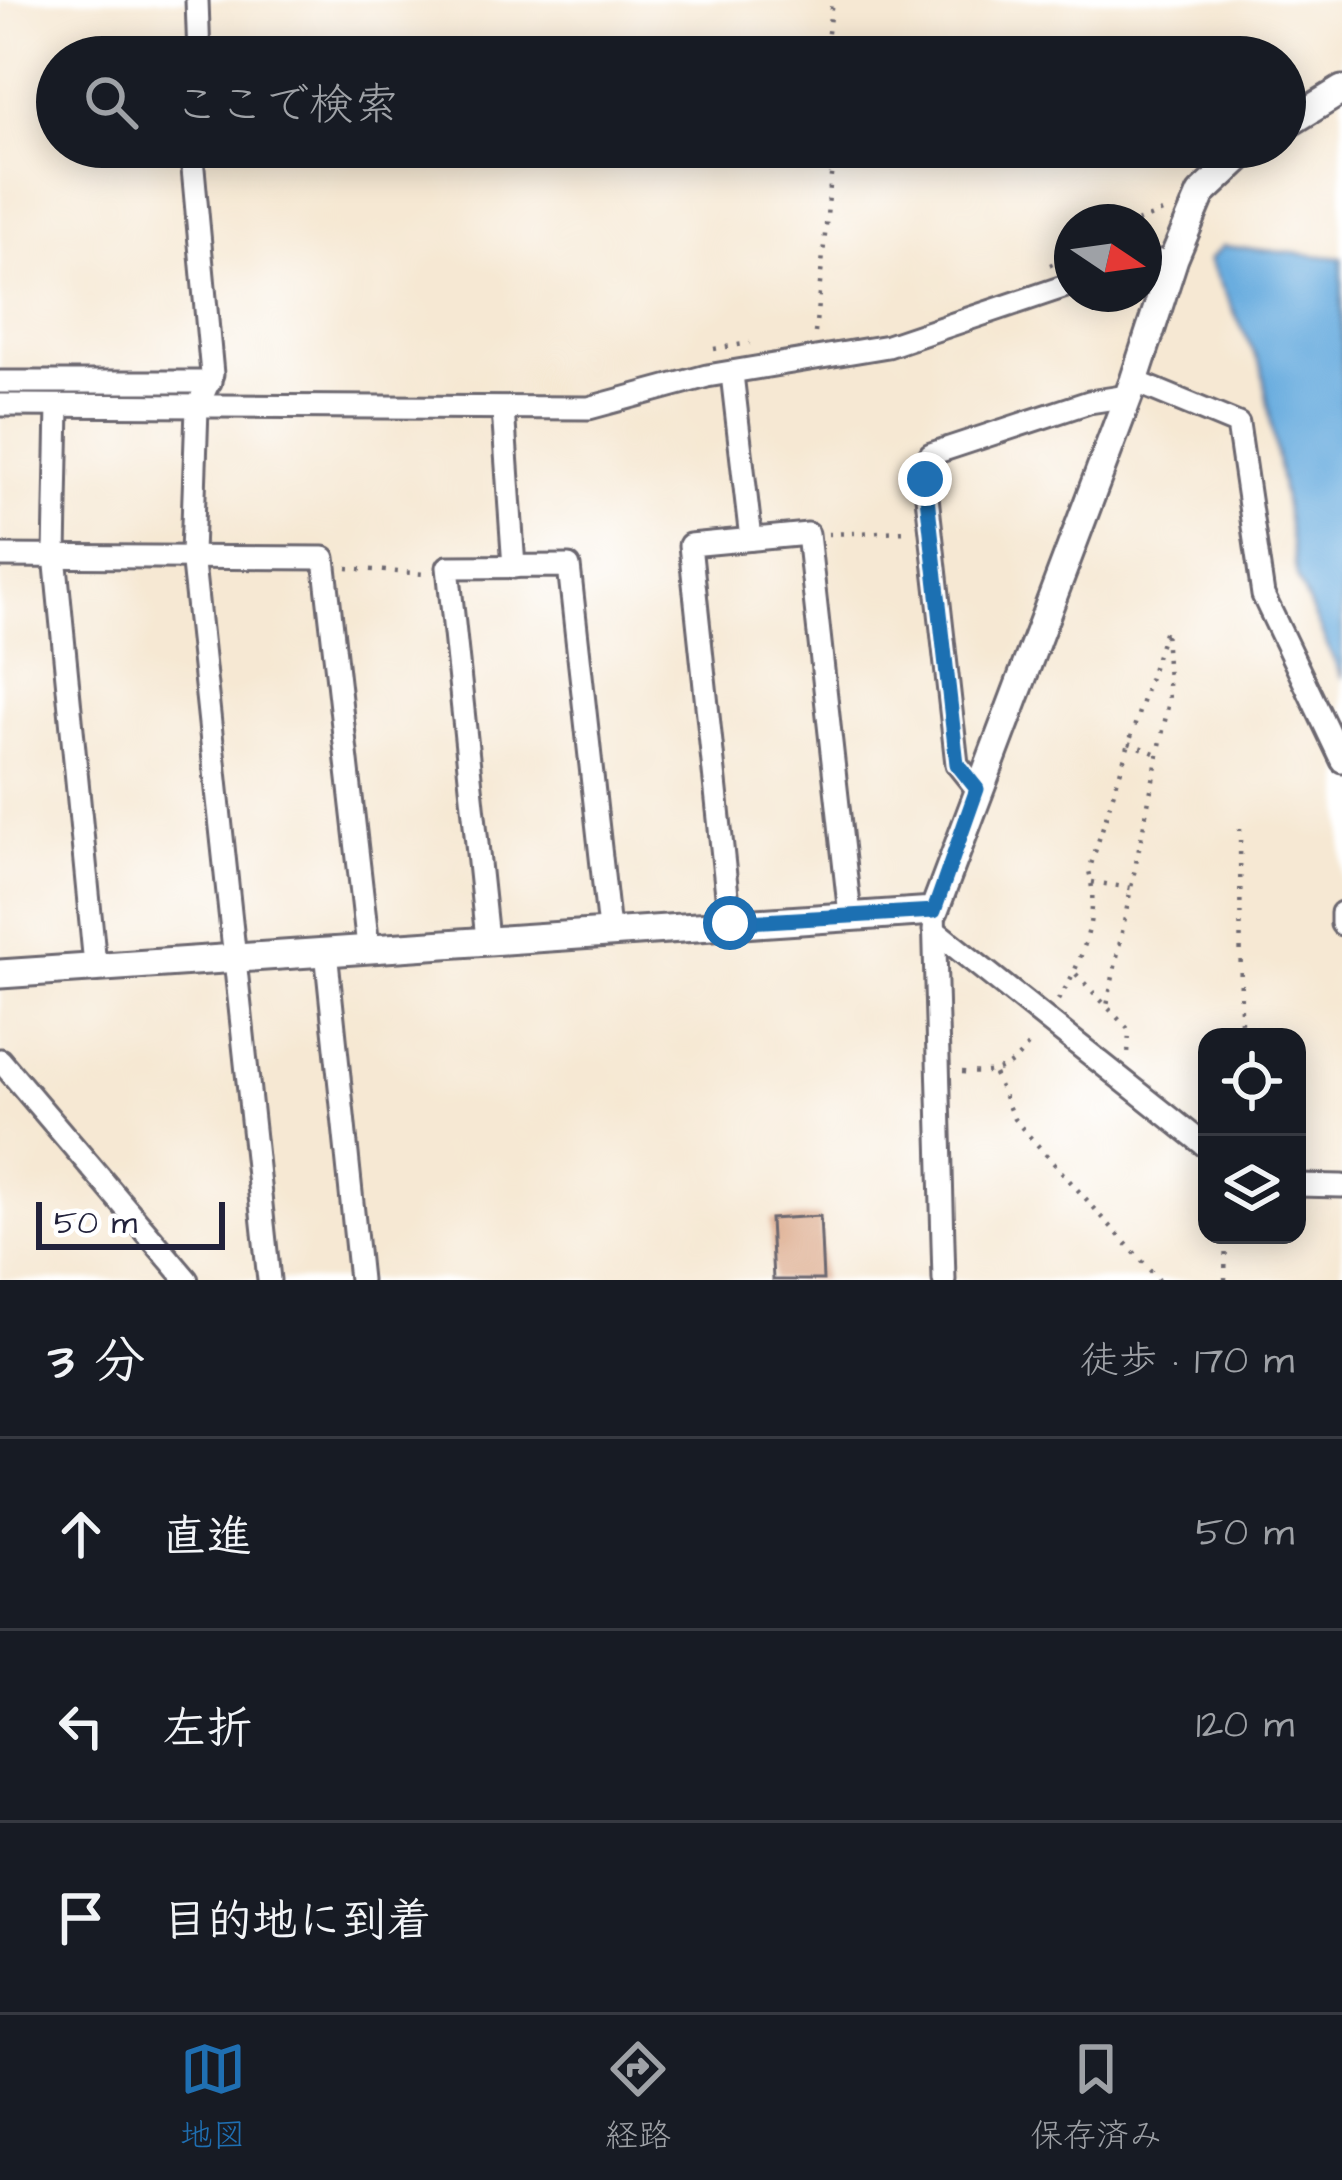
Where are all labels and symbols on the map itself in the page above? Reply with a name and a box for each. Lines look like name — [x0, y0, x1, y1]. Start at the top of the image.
north arrow — [1054, 204, 1162, 312]
route end — [898, 452, 952, 506]
route start — [703, 896, 757, 950]
scale bar — [36, 1196, 225, 1249]

